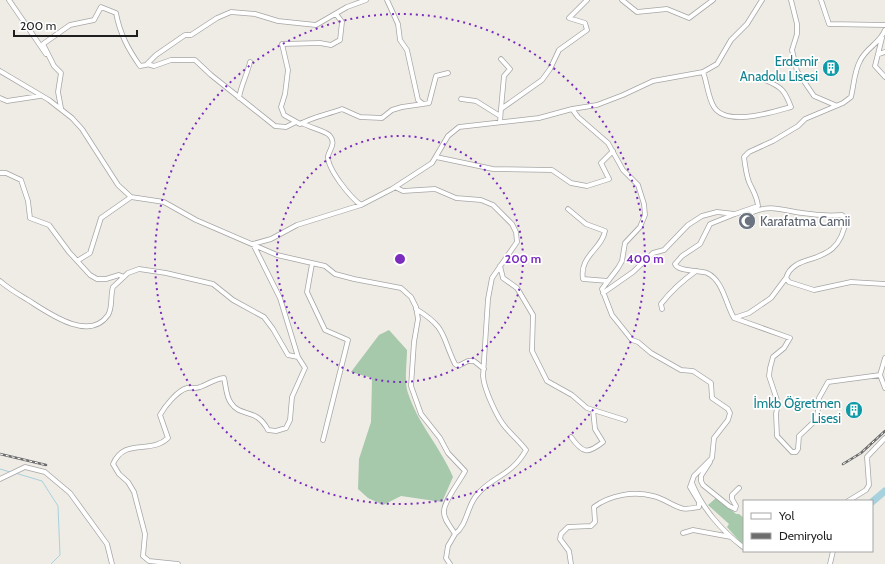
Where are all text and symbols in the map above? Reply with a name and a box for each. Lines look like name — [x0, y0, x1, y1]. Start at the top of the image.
scale bar — [14, 12, 137, 38]
text: 200 m — [20, 18, 56, 33]
place label: Erdemir Anadolu Lisesi — [740, 53, 819, 84]
building icon: Erdemir Anadolu Lisesi — [821, 58, 841, 78]
mosque icon: Karafatma Camii — [737, 211, 757, 231]
place label: Karafatma Camii — [760, 213, 850, 229]
text: 200 m — [505, 251, 541, 266]
text: 400 m — [626, 251, 664, 266]
centre of rings — [393, 252, 407, 266]
place label: İmkb Öğretmen Lisesi — [754, 395, 841, 426]
building icon: İmkb Öğretmen Lisesi — [844, 400, 864, 420]
legend — [743, 500, 873, 552]
text: Yol — [778, 508, 794, 523]
text: Demiryolu — [779, 528, 832, 543]

